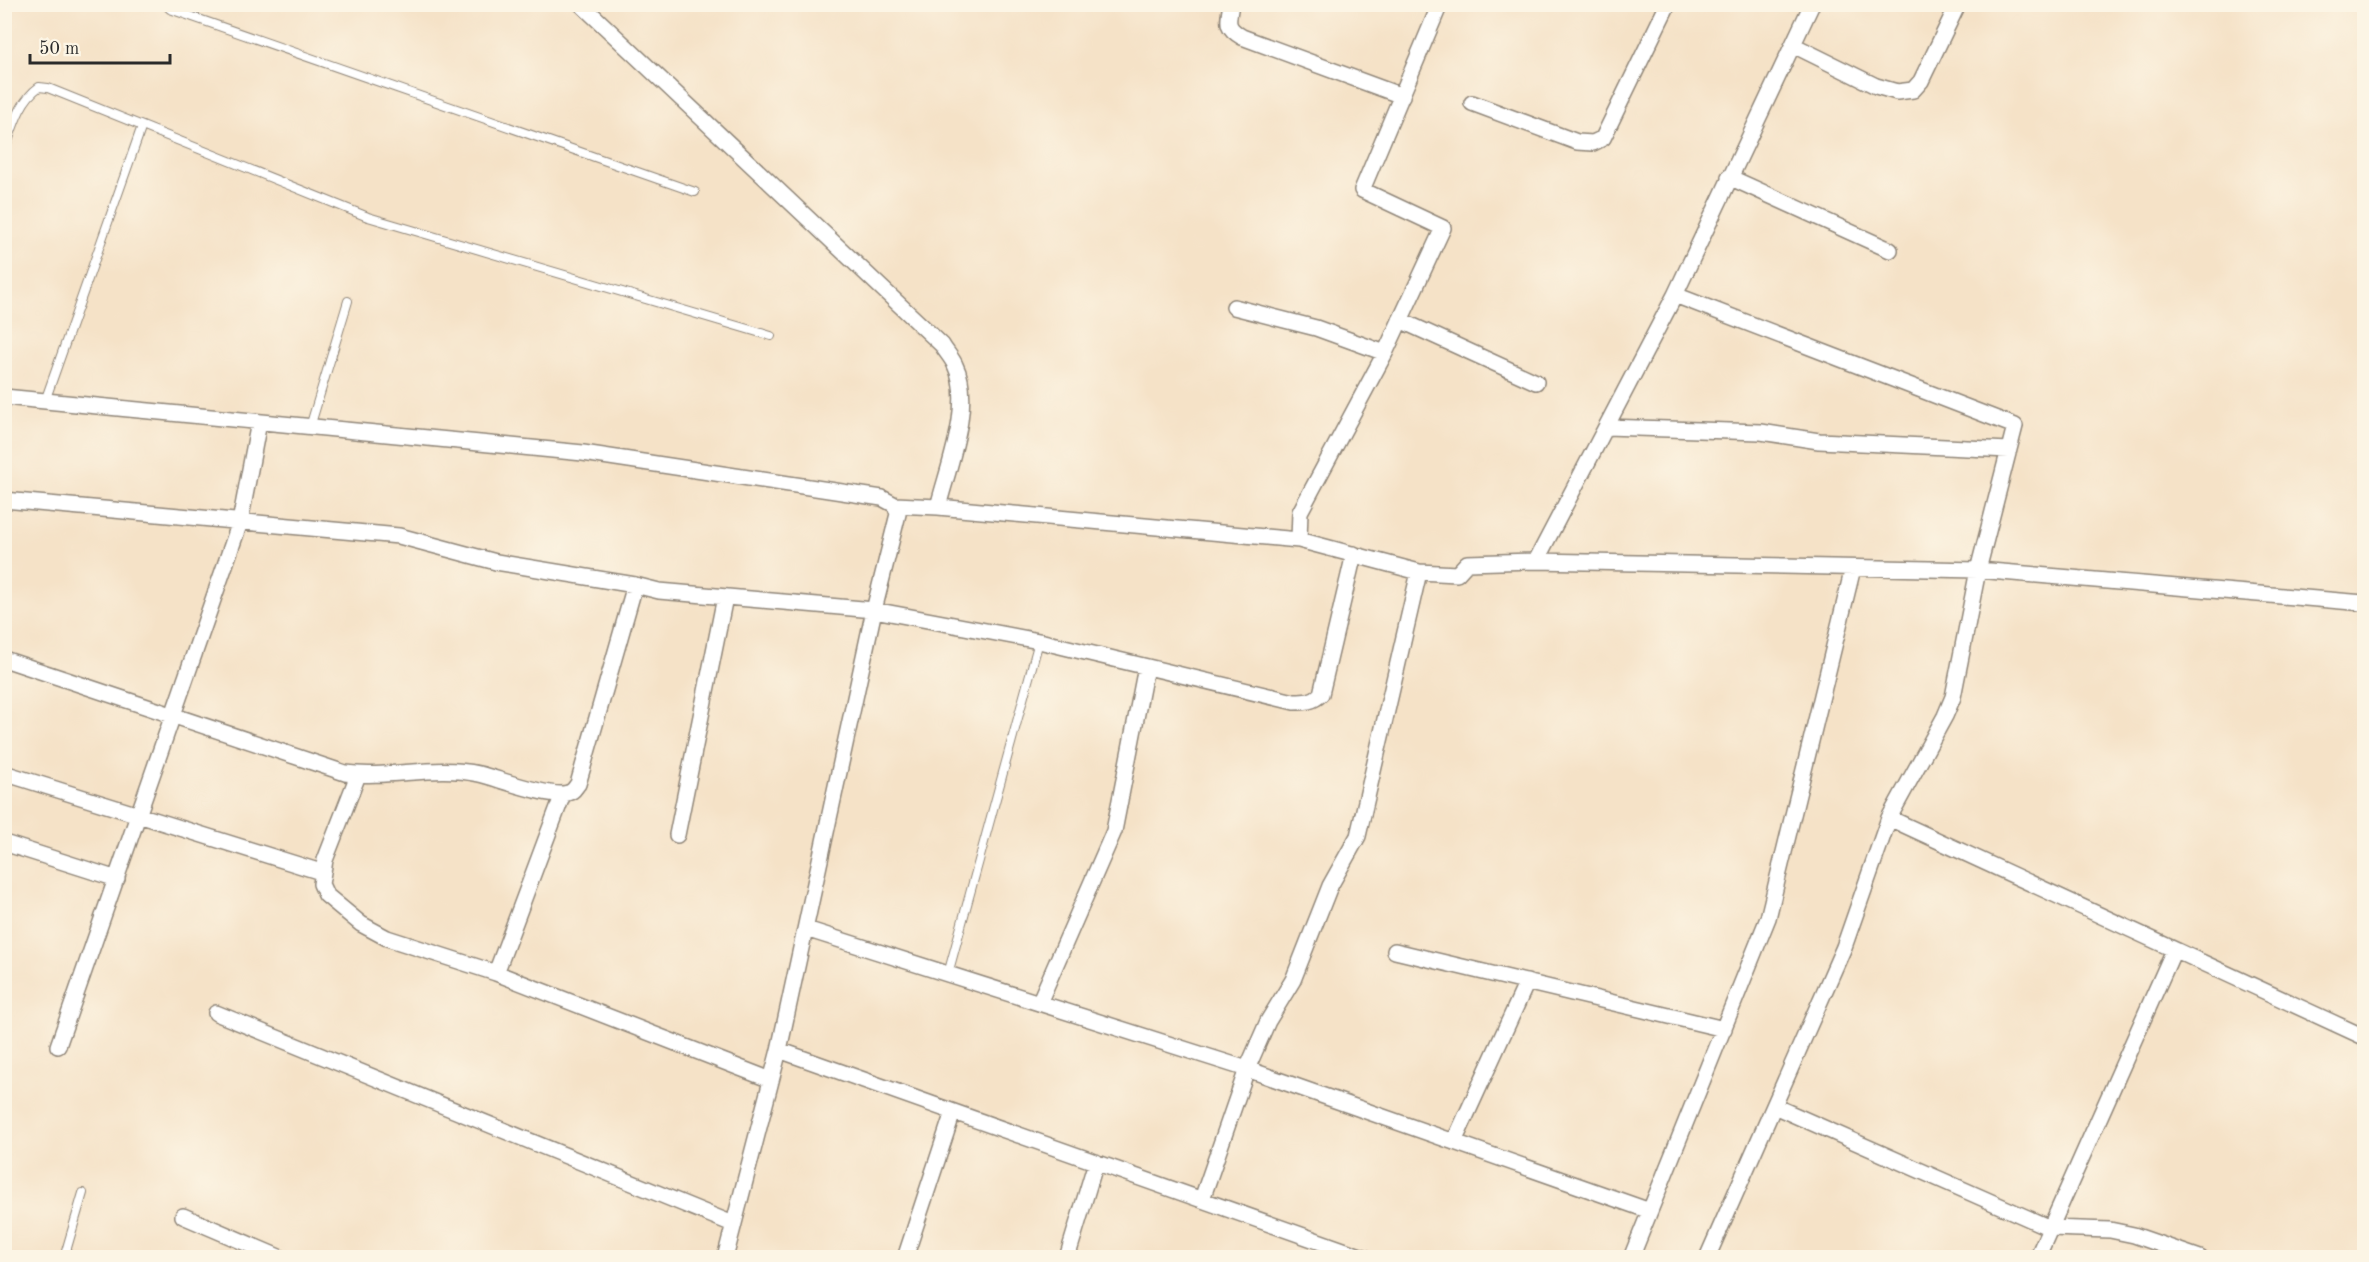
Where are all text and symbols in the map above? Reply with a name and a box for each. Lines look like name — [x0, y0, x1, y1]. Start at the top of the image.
scale bar — [30, 27, 170, 65]
text: 50 m — [39, 40, 79, 58]

